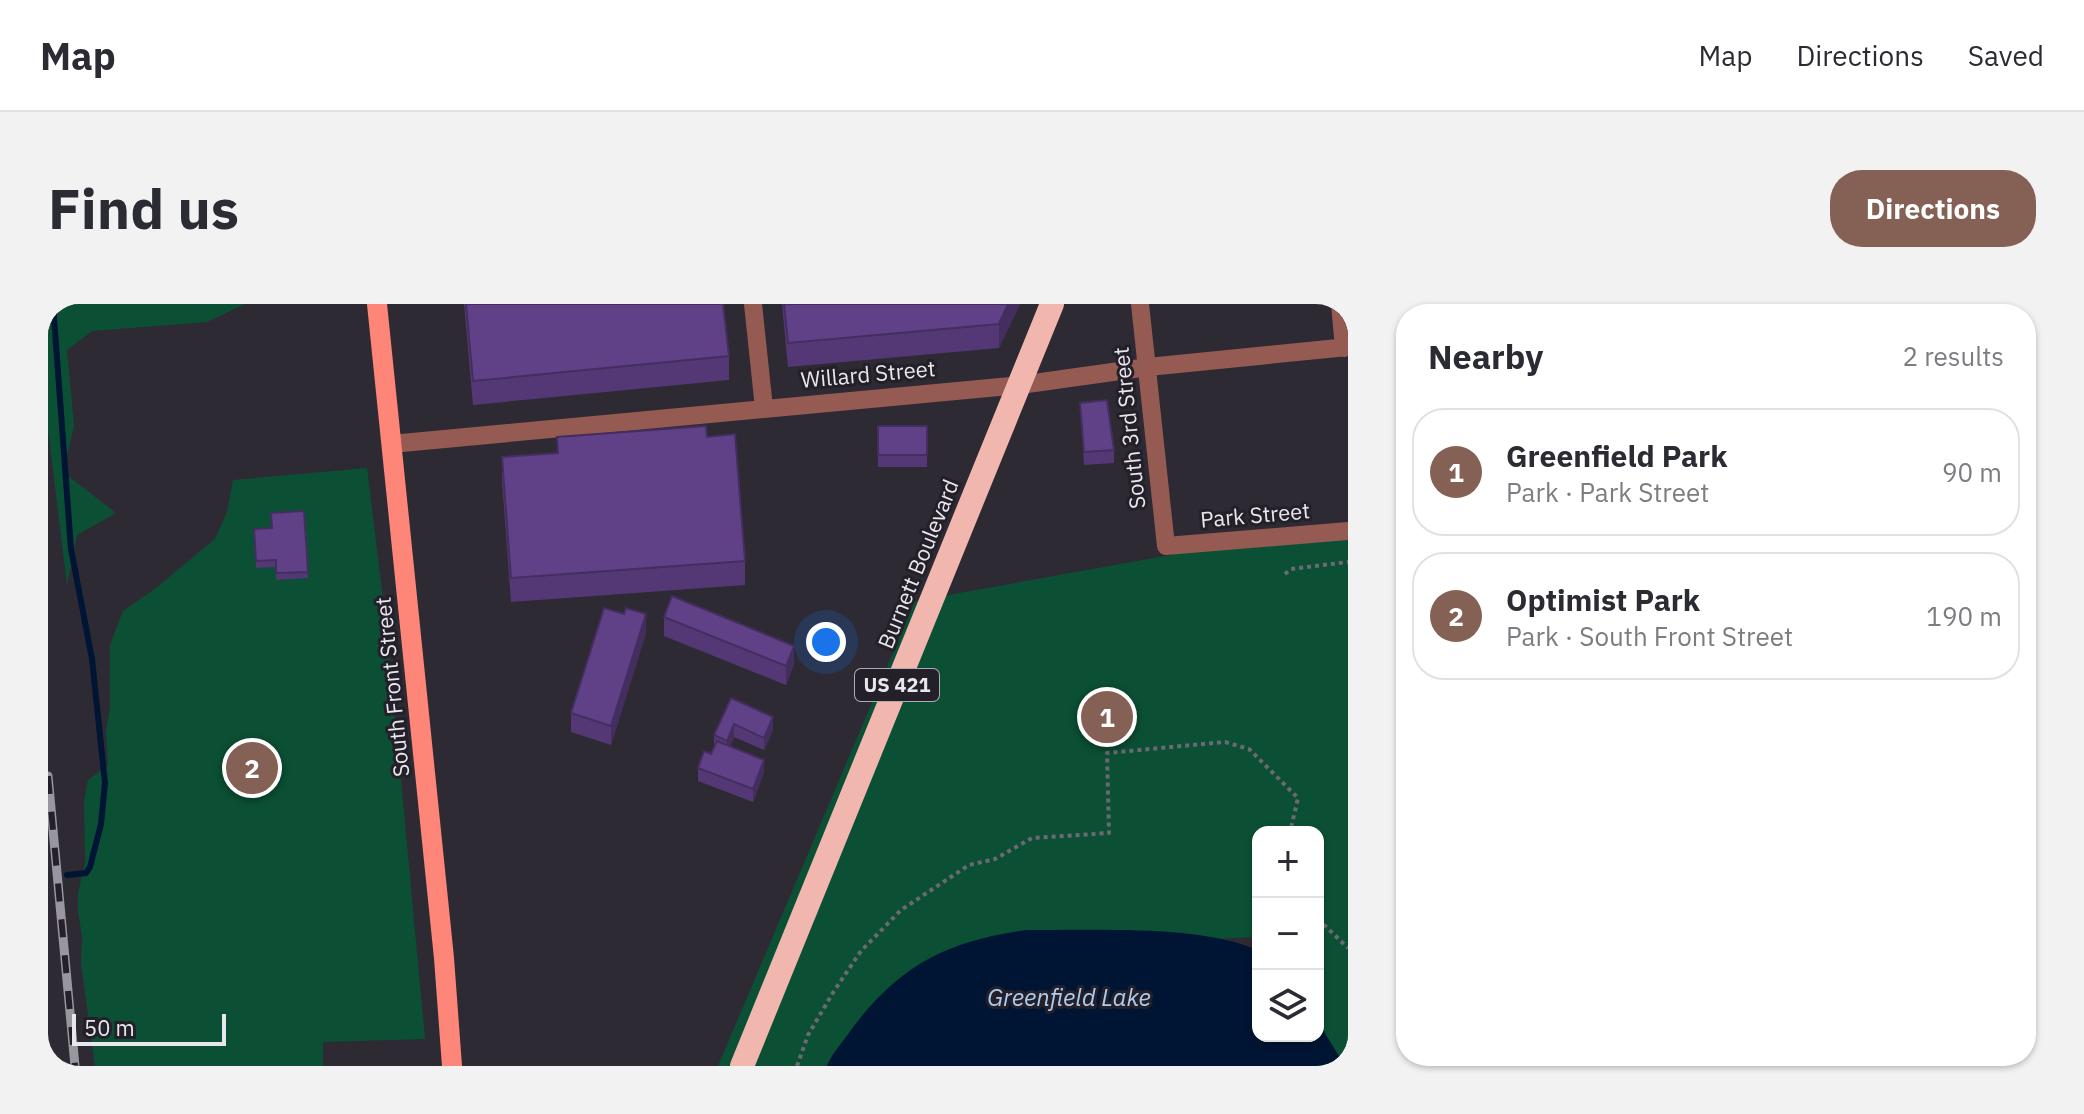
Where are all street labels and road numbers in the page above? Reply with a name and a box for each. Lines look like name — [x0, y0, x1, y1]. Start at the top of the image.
street label: South 3rd Street — [1106, 346, 1151, 510]
street label: Willard Street — [799, 353, 936, 394]
street label: Burnett Boulevard — [870, 475, 965, 653]
street label: Park Street — [1199, 495, 1311, 534]
street label: South Front Street — [368, 596, 415, 779]
road number: US 421 — [855, 669, 939, 701]

